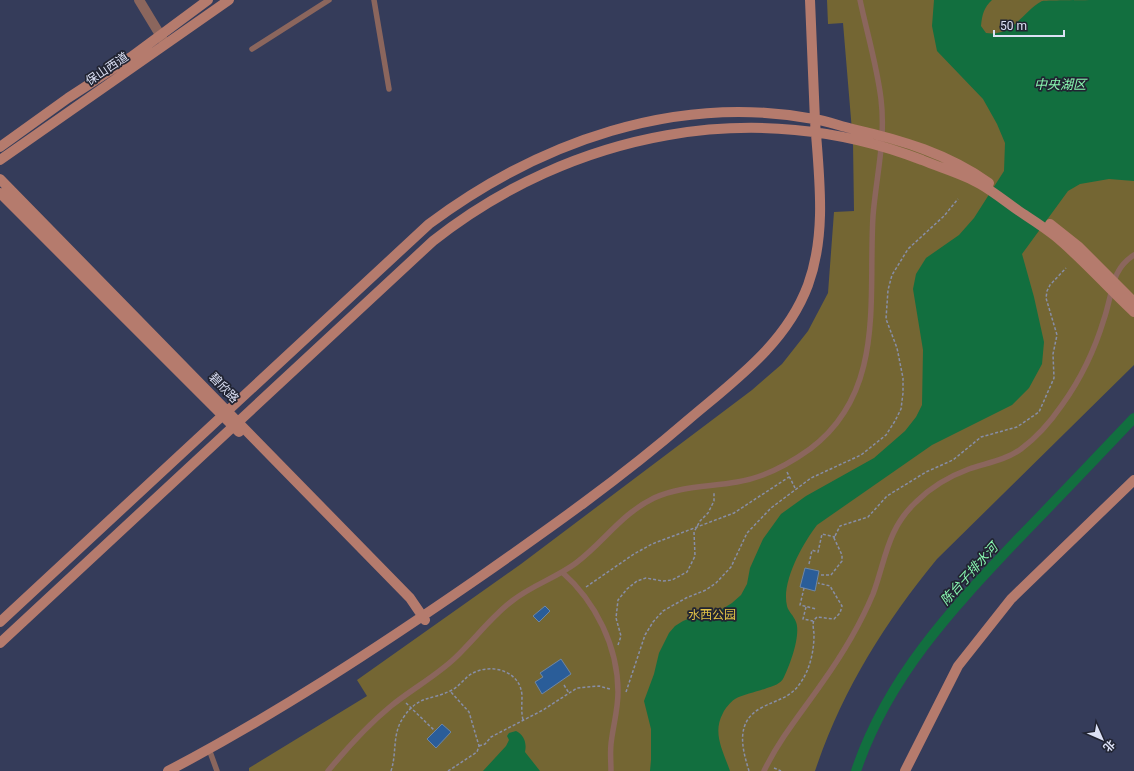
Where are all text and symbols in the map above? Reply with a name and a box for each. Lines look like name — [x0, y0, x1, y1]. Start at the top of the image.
scale bar — [994, 12, 1064, 38]
text: 50 m — [1000, 19, 1027, 33]
street label: 保山西道 — [83, 50, 131, 88]
water label: 中央湖区 — [1034, 77, 1088, 92]
street label: 碧欣路 — [206, 370, 242, 406]
water label: 陈台子排水河 — [937, 538, 1003, 608]
park label: 水西公园 — [688, 608, 736, 622]
north arrow — [1082, 719, 1122, 759]
text: 北 — [1100, 737, 1117, 754]

